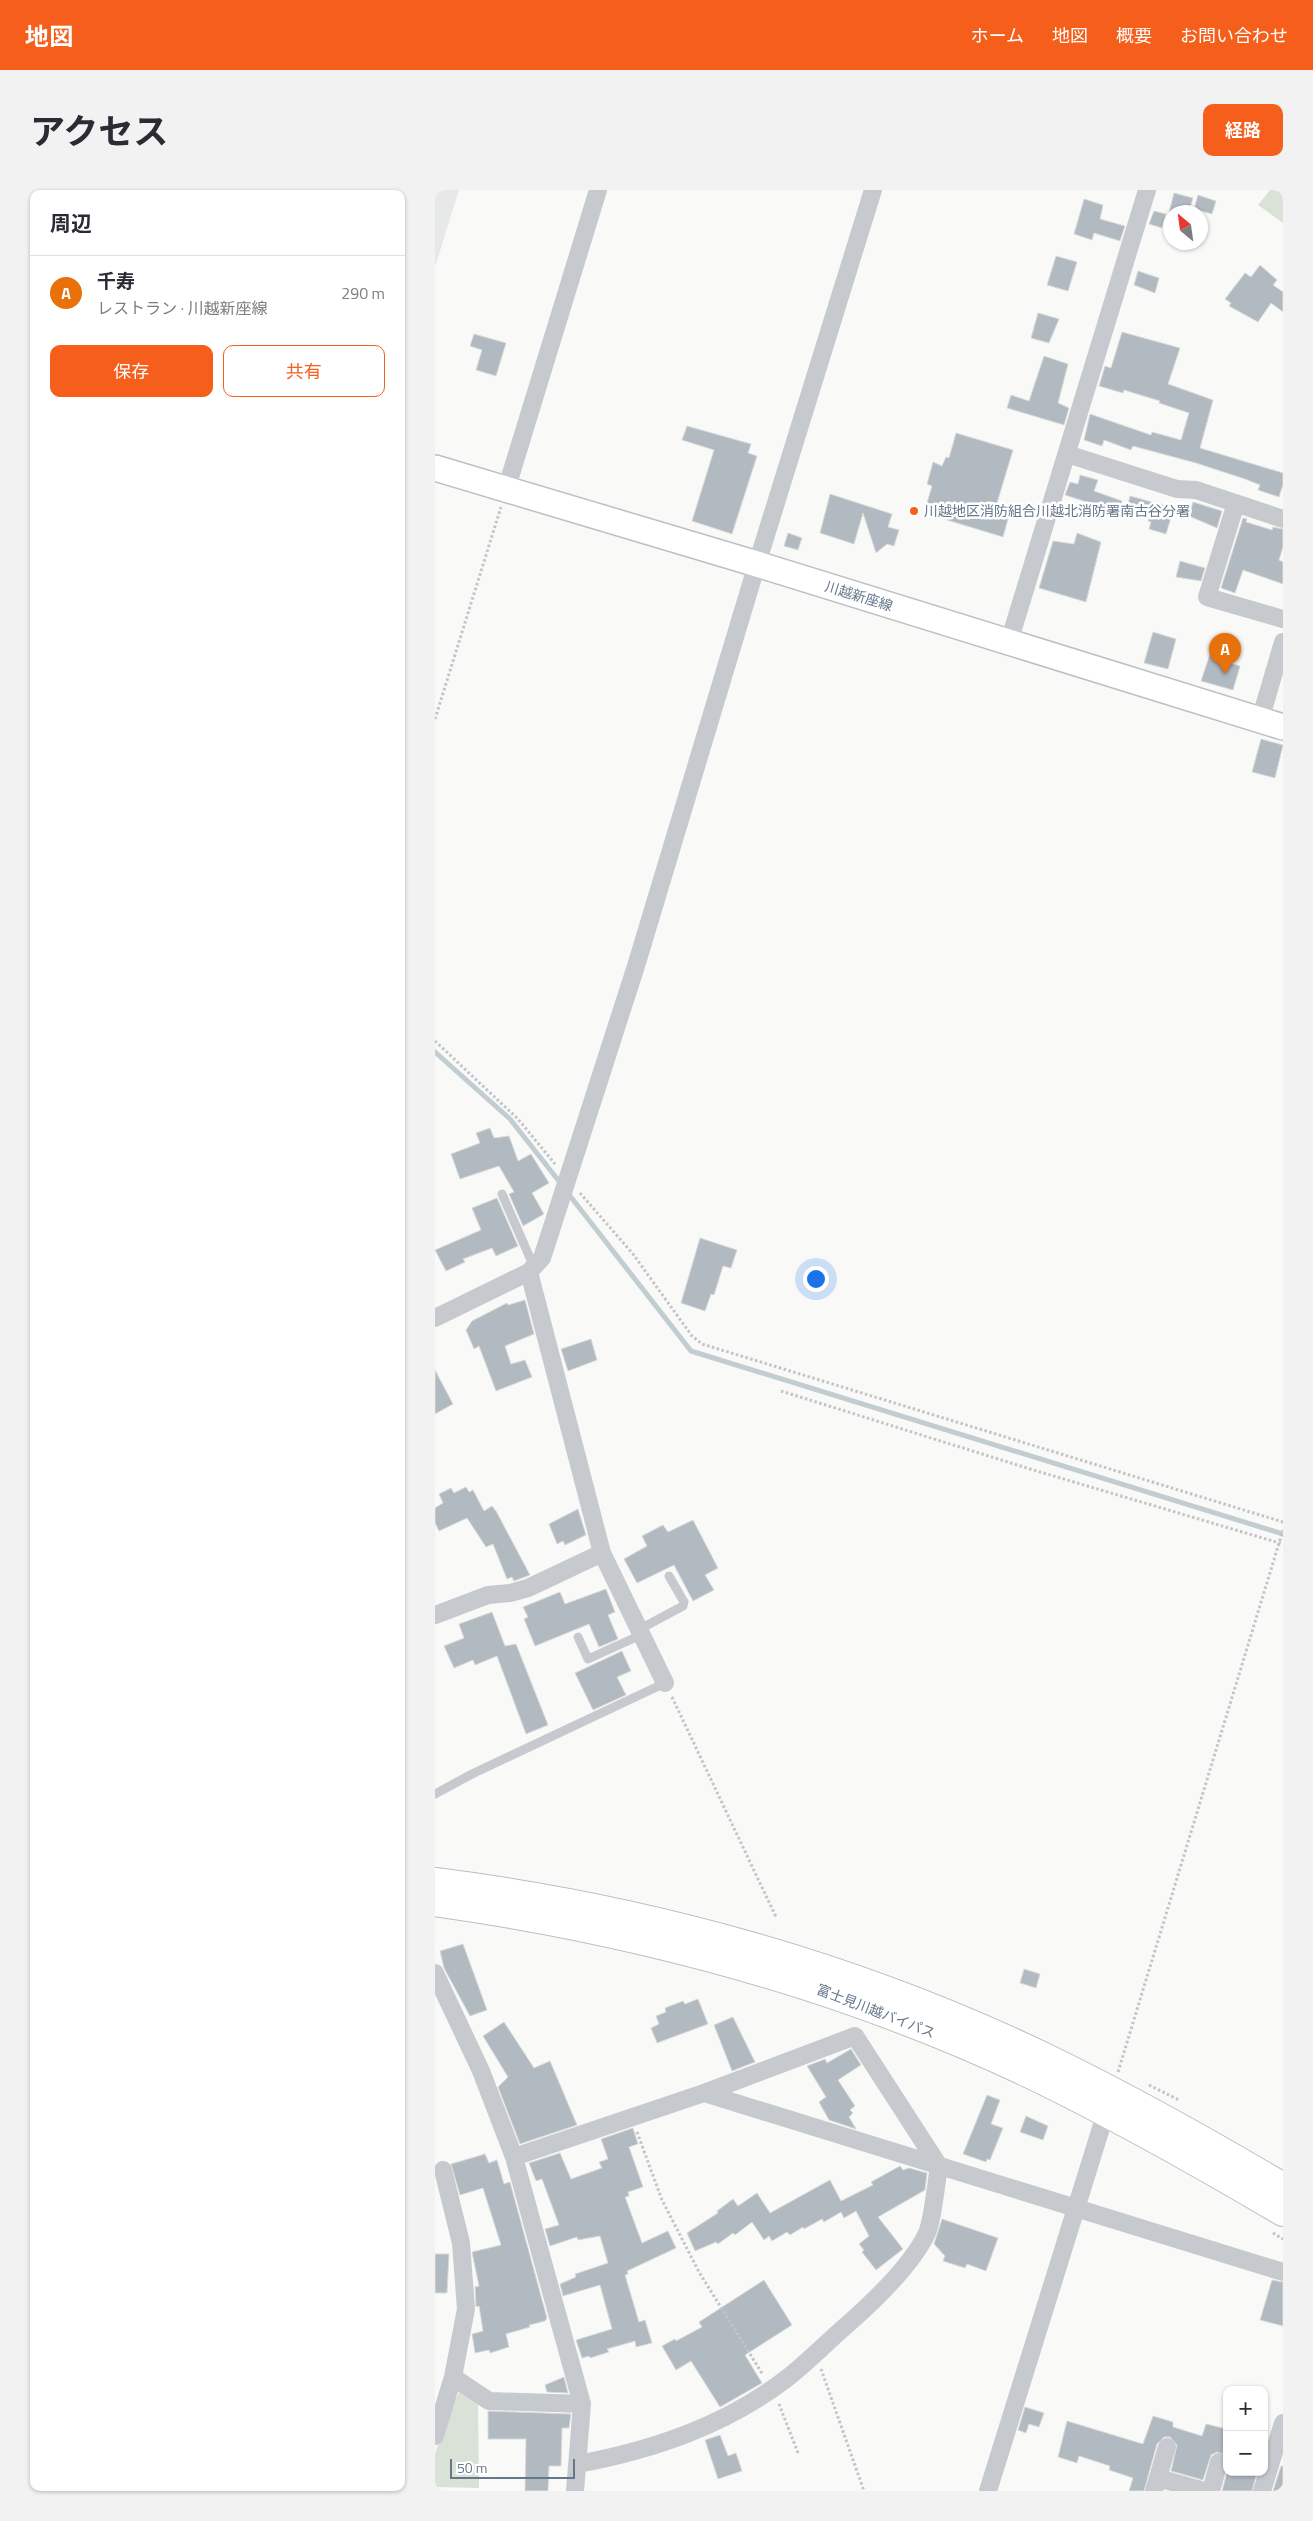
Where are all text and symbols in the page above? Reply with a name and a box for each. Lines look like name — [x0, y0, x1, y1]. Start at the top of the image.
text: 地図 — [25, 18, 73, 54]
text: ホーム — [971, 22, 1024, 49]
text: 地図 — [1052, 22, 1088, 49]
text: 概要 — [1116, 22, 1152, 49]
text: お問い合わせ — [1180, 22, 1288, 49]
text: アクセス — [30, 104, 168, 158]
button: 経路 — [1203, 104, 1283, 156]
north arrow — [1163, 205, 1208, 250]
text: 周辺 — [50, 207, 92, 239]
text: 千寿 — [97, 266, 135, 295]
text: A — [61, 281, 71, 305]
text: 290 m — [341, 281, 385, 305]
text: レストラン · 川越新座線 — [97, 296, 268, 320]
button: 保存 — [50, 345, 213, 397]
button: 共有 — [223, 345, 385, 397]
place label: 川越地区消防組合川越北消防署南古谷分署 — [924, 500, 1190, 521]
marker: 川越地区消防組合川越北消防署南古谷分署 — [908, 505, 920, 517]
street label: 川越新座線 — [823, 575, 896, 616]
pin: A — [1209, 633, 1241, 674]
your location — [803, 1266, 829, 1292]
street label: 富士見川越バイパス — [814, 1978, 939, 2043]
map controls — [1223, 2386, 1268, 2476]
button: + — [1223, 2386, 1268, 2431]
button: − — [1223, 2431, 1268, 2476]
scale bar — [450, 2456, 575, 2479]
text: 50 m — [457, 2457, 487, 2478]

